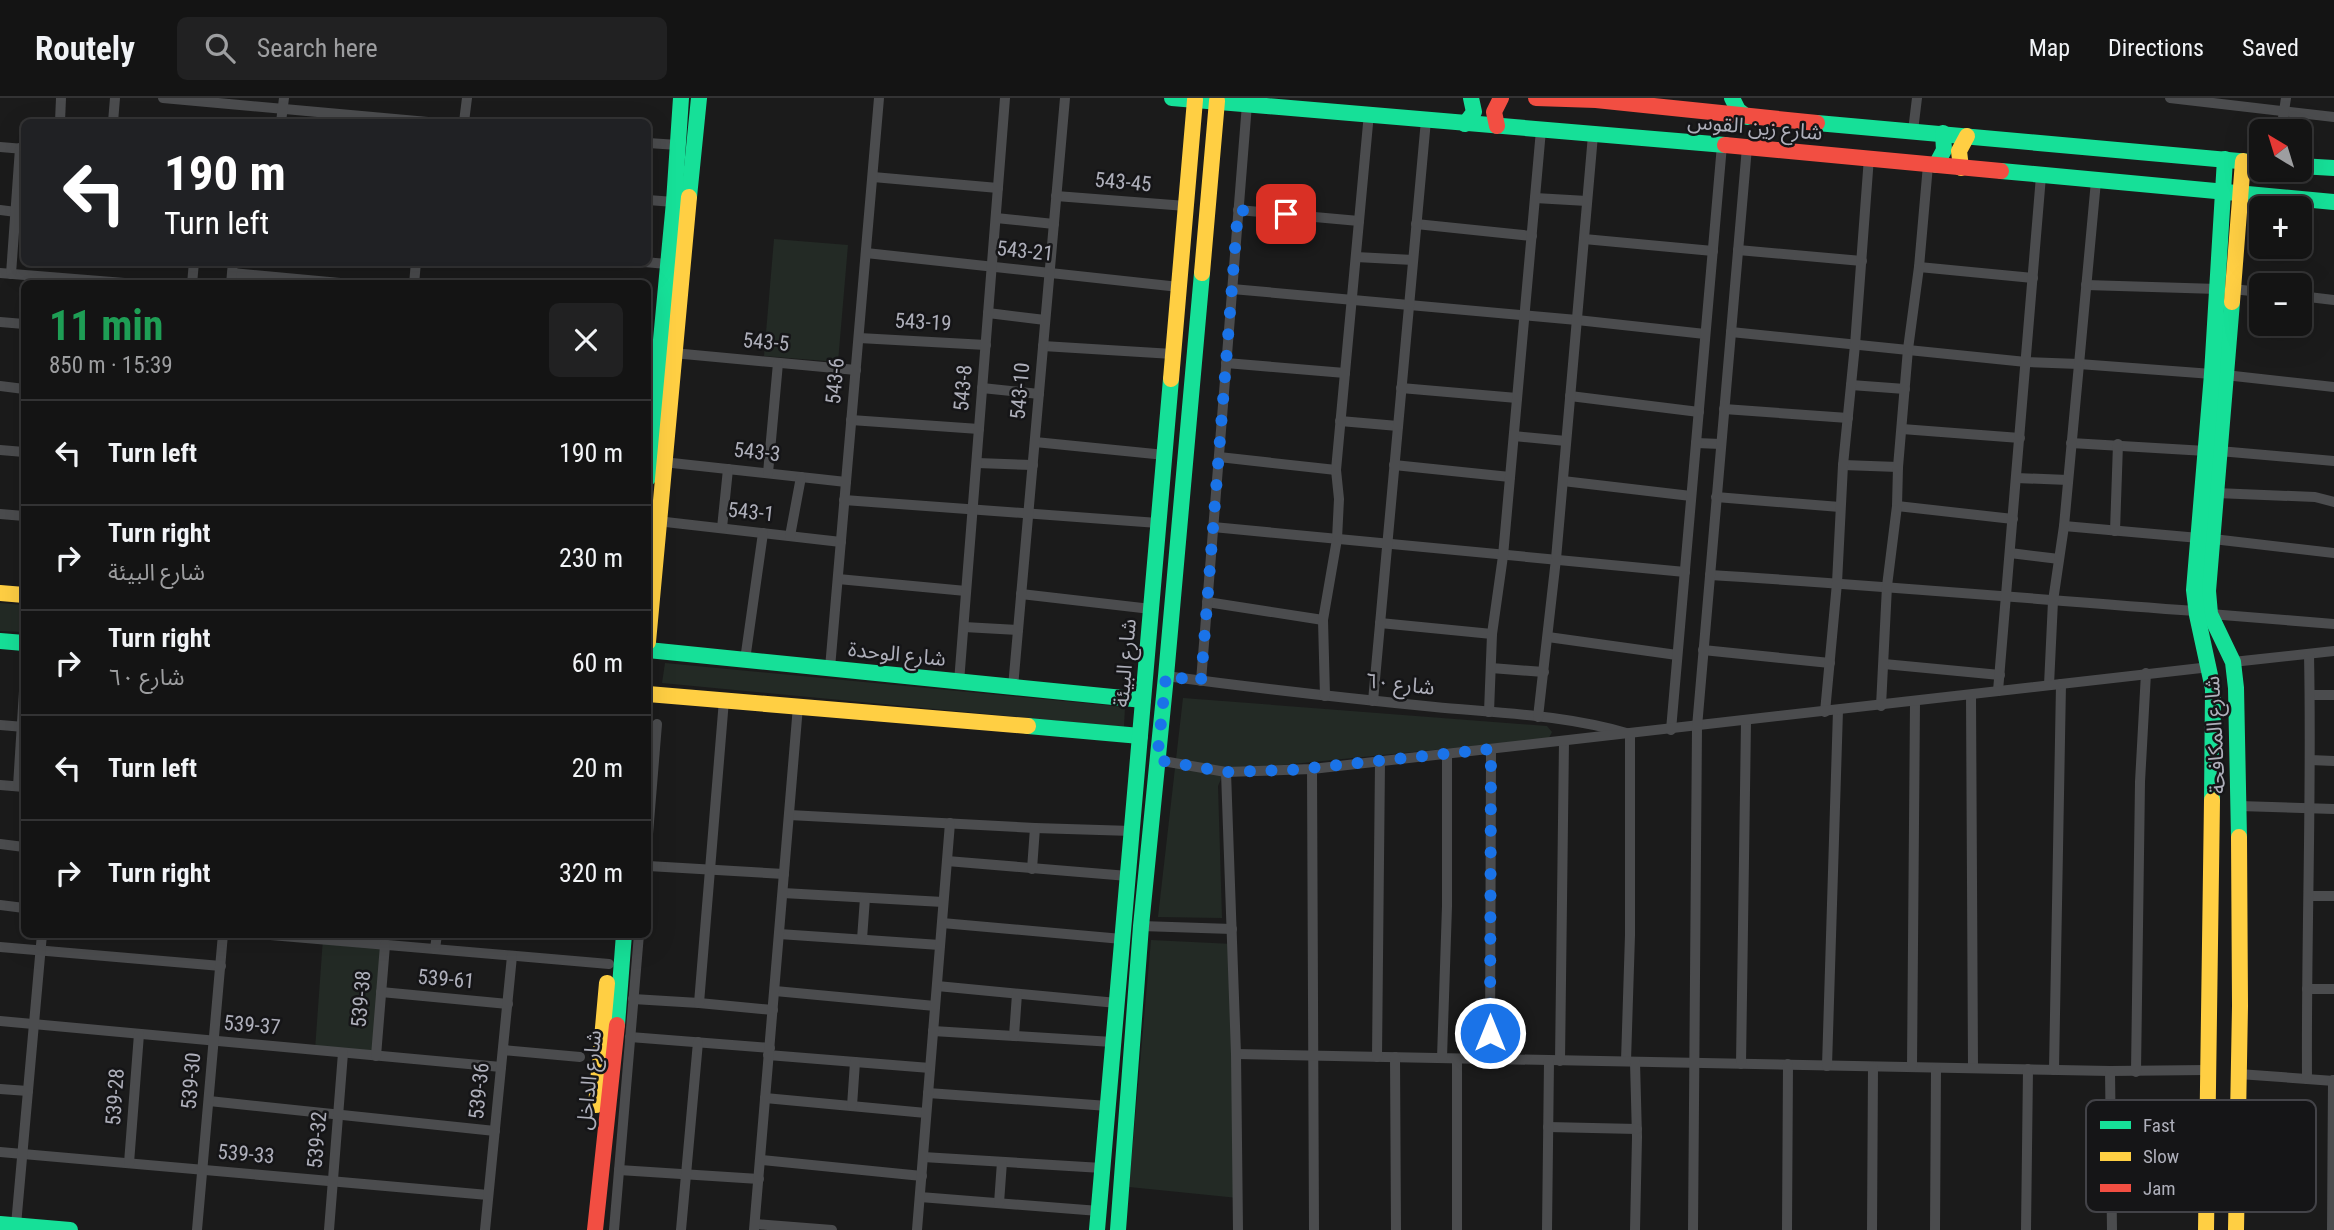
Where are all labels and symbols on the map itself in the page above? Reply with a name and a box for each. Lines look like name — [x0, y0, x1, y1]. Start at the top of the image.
street label: شارع زين القوس — [1686, 109, 1823, 148]
north arrow — [2249, 119, 2312, 182]
street label: 543-45 — [1094, 168, 1152, 196]
pin — [1256, 184, 1316, 244]
street label: 543-21 — [995, 236, 1055, 266]
street label: 543-19 — [894, 309, 952, 335]
street label: 543-5 — [742, 328, 790, 356]
street label: 543-6 — [821, 357, 849, 405]
street label: 543-10 — [1006, 362, 1034, 420]
street label: 543-8 — [949, 364, 977, 412]
street label: 543-3 — [733, 438, 781, 466]
street label: 543-1 — [727, 498, 775, 526]
street label: شارع البيئة — [1109, 618, 1144, 708]
street label: شارع الوحدة — [847, 637, 947, 674]
street label: شارع ٦٠ — [1364, 668, 1436, 703]
street label: شارع المكافحة — [2200, 675, 2233, 795]
street label: 539-61 — [417, 965, 475, 993]
street label: 539-38 — [347, 970, 375, 1028]
position arrow — [1453, 996, 1527, 1070]
street label: 539-37 — [223, 1011, 281, 1039]
street label: شارع الداخل — [572, 1029, 609, 1131]
street label: 539-30 — [177, 1052, 205, 1110]
street label: 539-36 — [464, 1061, 494, 1121]
street label: 539-28 — [101, 1068, 129, 1126]
legend — [2086, 1100, 2316, 1212]
street label: 539-32 — [303, 1111, 331, 1169]
text: Fast — [2143, 1114, 2175, 1137]
street label: 539-33 — [217, 1140, 275, 1168]
text: Slow — [2143, 1145, 2179, 1168]
text: Jam — [2143, 1177, 2176, 1200]

